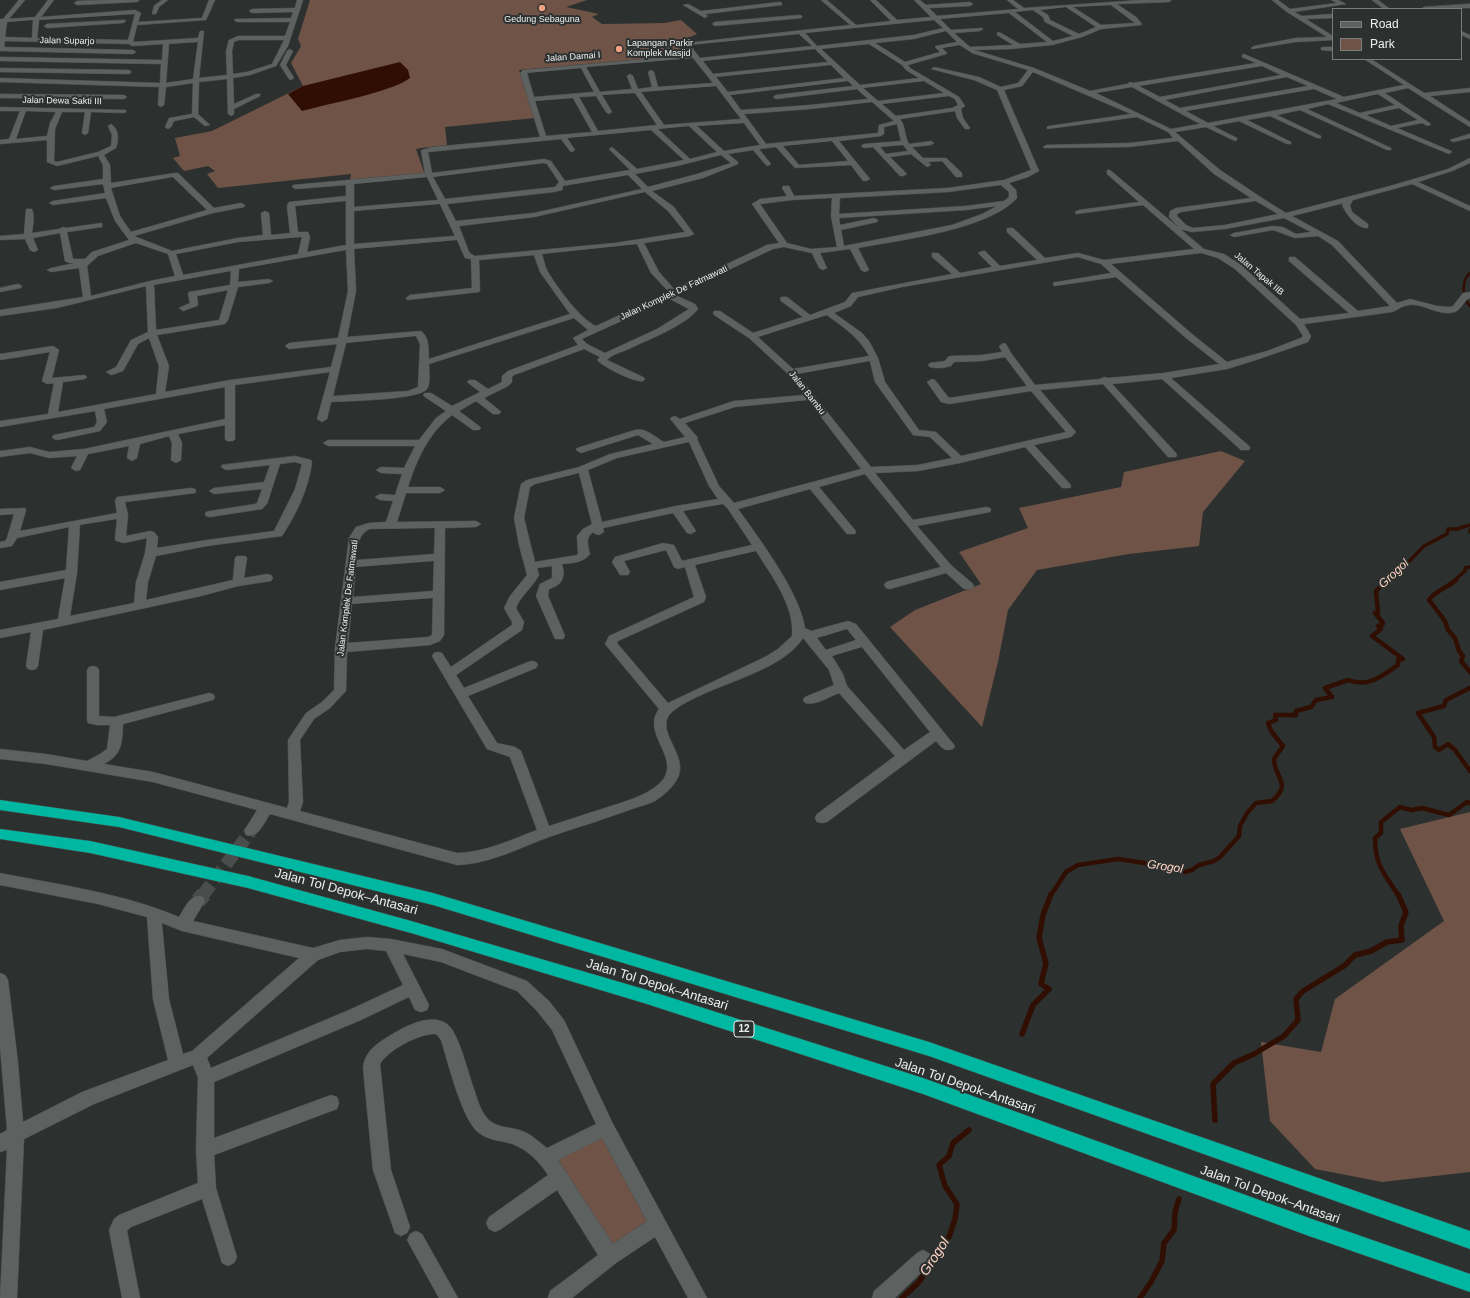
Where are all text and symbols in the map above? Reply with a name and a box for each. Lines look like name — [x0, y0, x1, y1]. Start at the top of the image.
marker: Gedung Sebaguna — [537, 3, 547, 13]
legend — [1332, 8, 1462, 60]
place label: Gedung Sebaguna — [504, 15, 580, 25]
text: Road — [1370, 17, 1399, 31]
street label: Jalan Suparjo — [39, 35, 95, 47]
text: Park — [1370, 37, 1395, 51]
place label: Lapangan Parkir Komplek Masjid — [627, 39, 693, 60]
marker: Lapangan Parkir Komplek Masjid — [614, 44, 624, 54]
street label: Jalan Damai I — [545, 50, 601, 64]
street label: Jalan Dewa Sakti III — [22, 95, 102, 107]
street label: Jalan Tapak IIB — [1232, 250, 1286, 298]
street label: Jalan Komplek De Fatmawati — [619, 263, 729, 323]
street label: Jalan Bambu — [787, 369, 827, 417]
street label: Jalan Komplek De Fatmawati — [336, 539, 360, 657]
water label: Grogol — [1376, 556, 1412, 592]
water label: Grogol — [1146, 857, 1184, 877]
street label: Jalan Tol Depok–Antasari — [273, 865, 419, 919]
street label: Jalan Tol Depok–Antasari — [584, 956, 730, 1014]
road number: 12 — [734, 1021, 754, 1037]
street label: Jalan Tol Depok–Antasari — [893, 1055, 1037, 1117]
street label: Jalan Tol Depok–Antasari — [1198, 1162, 1342, 1228]
water label: Grogol — [917, 1235, 953, 1279]

